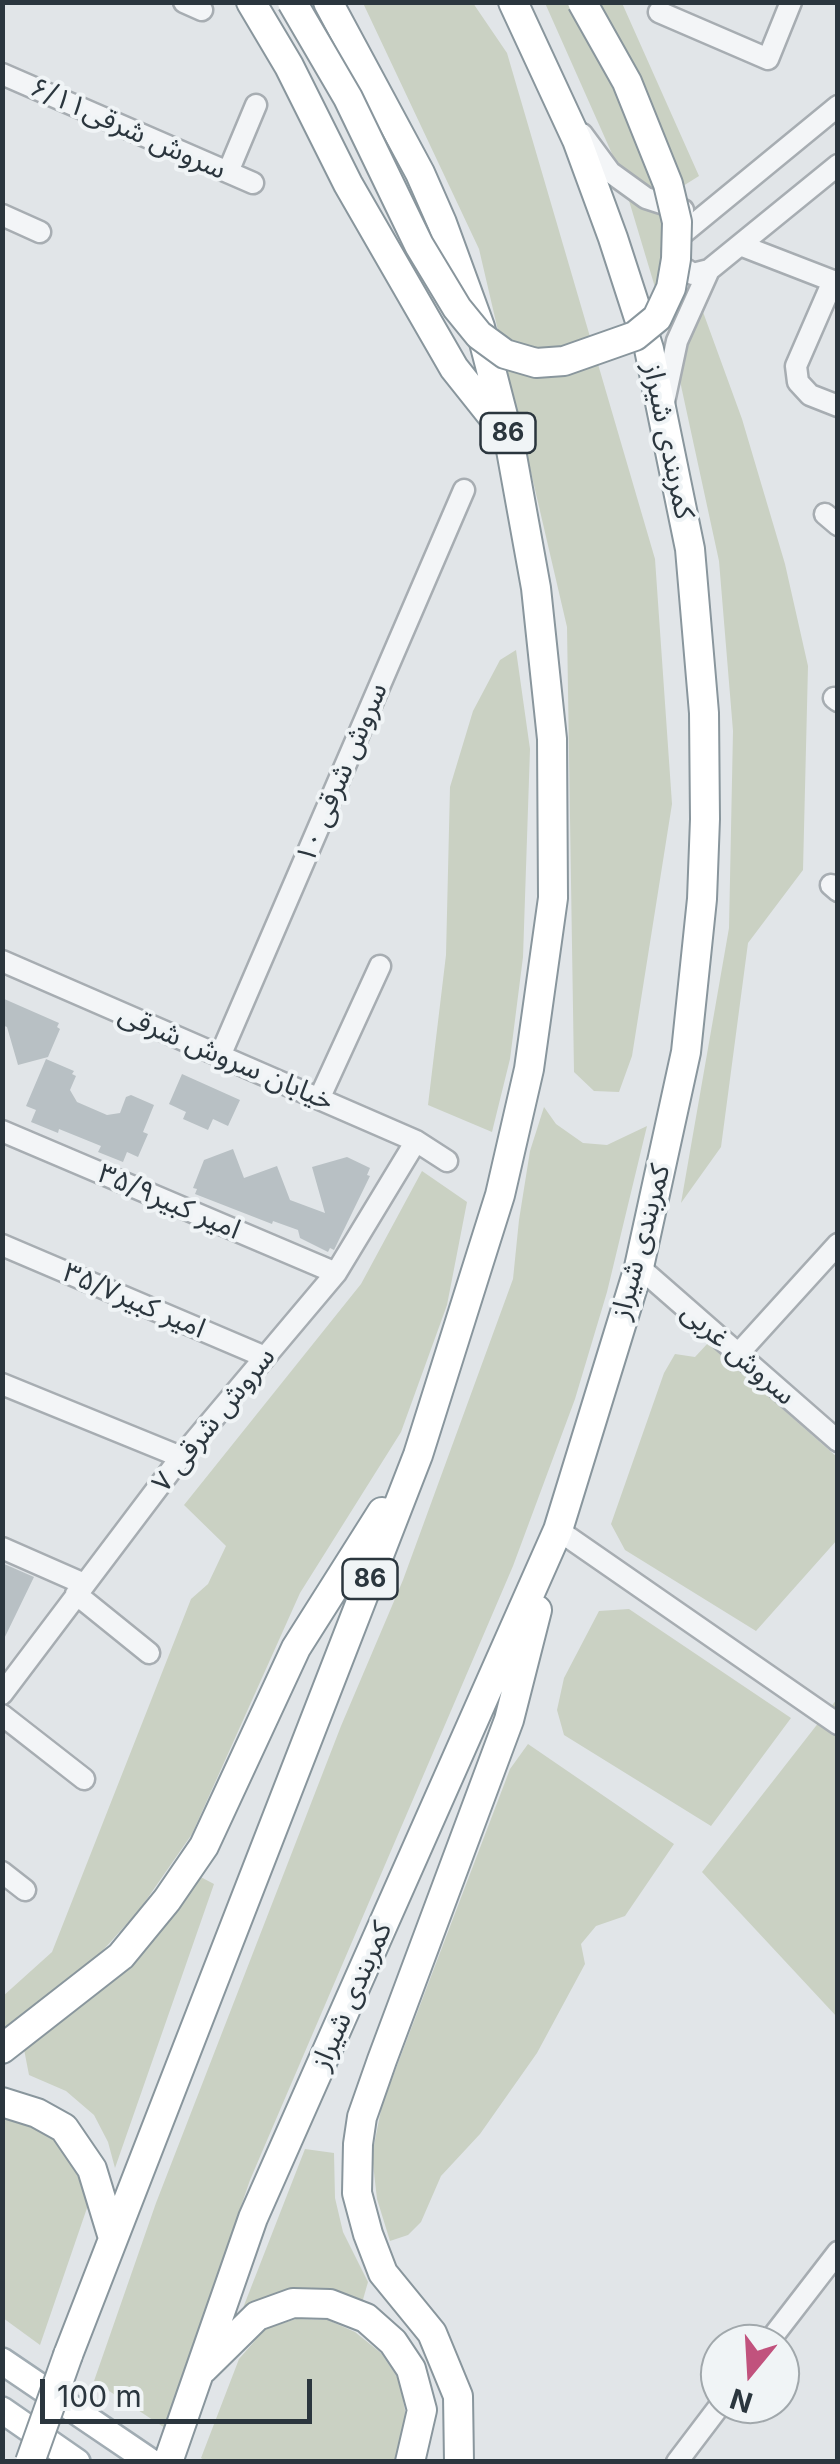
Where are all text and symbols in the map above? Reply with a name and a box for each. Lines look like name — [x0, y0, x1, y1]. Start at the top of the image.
street label: سروش شرقی۶/۱۱ — [25, 71, 231, 187]
street label: کمربندی شیراز — [635, 360, 701, 522]
road number: 86 — [480, 413, 536, 453]
street label: سروش شرقی ۱۰ — [289, 678, 395, 868]
street label: خیابان سروش شرقی — [113, 998, 339, 1118]
street label: امیر کبیر۳۵/۹ — [93, 1157, 245, 1247]
street label: کمربندی شیراز — [604, 1161, 678, 1323]
street label: امیر کبیر۳۵/۷ — [58, 1256, 210, 1346]
street label: سروش غربی — [674, 1295, 802, 1413]
street label: سروش شرقی ۷ — [145, 1341, 283, 1499]
road number: 86 — [342, 1559, 398, 1599]
street label: کمربندی شیراز — [304, 1917, 400, 2075]
north arrow — [700, 2324, 800, 2424]
scale bar — [45, 2359, 318, 2421]
text: 100 m — [57, 2378, 142, 2414]
text: N — [726, 2381, 757, 2420]

